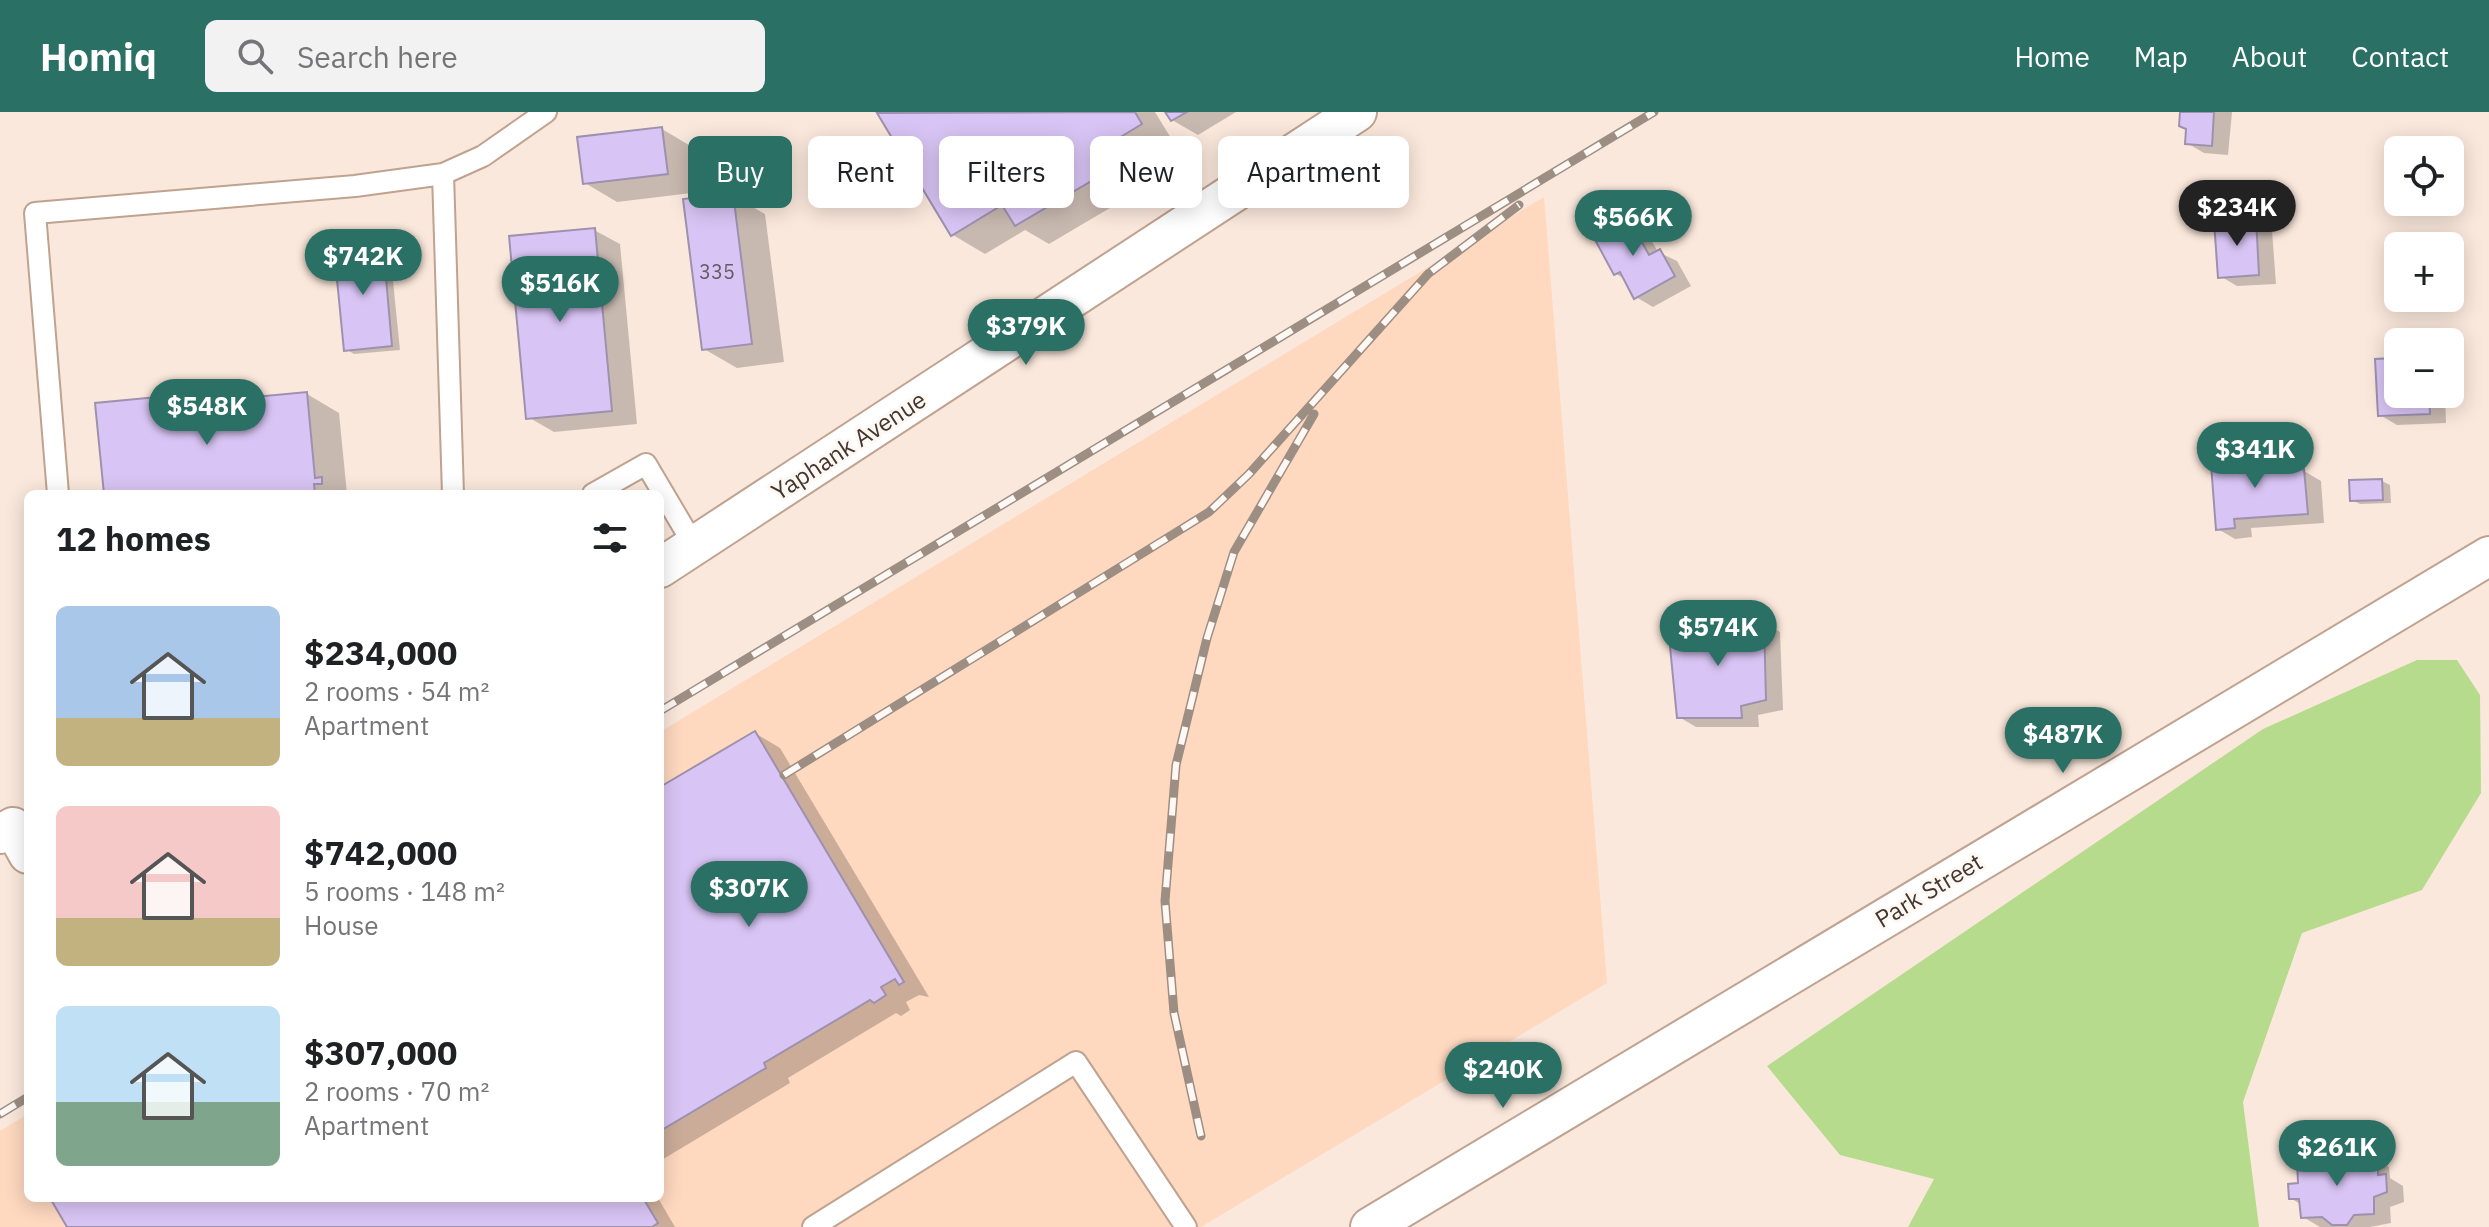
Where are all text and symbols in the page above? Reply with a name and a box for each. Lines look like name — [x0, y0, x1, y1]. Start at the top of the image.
search box — [205, 20, 765, 92]
text: Homiq — [40, 32, 157, 81]
icon: search — [233, 34, 277, 78]
text: Search here — [297, 37, 458, 76]
text: Home — [2014, 38, 2090, 75]
text: Map — [2134, 38, 2188, 75]
text: About — [2232, 38, 2307, 75]
text: Contact — [2351, 38, 2449, 75]
chip: Buy — [688, 136, 792, 208]
chip: Rent — [808, 136, 923, 208]
chip: Filters — [939, 136, 1074, 208]
chip: New — [1090, 136, 1202, 208]
chip: Apartment — [1218, 136, 1409, 208]
map controls — [2384, 136, 2464, 408]
button: locate — [2384, 136, 2464, 216]
pin: $234K — [2181, 180, 2293, 248]
text: $234K — [2197, 189, 2277, 223]
pin: $566K — [1577, 190, 1689, 258]
text: $566K — [1593, 199, 1673, 233]
pin: $742K — [307, 229, 419, 297]
button: + — [2384, 232, 2464, 312]
text: $742K — [323, 238, 403, 272]
pin: $516K — [504, 256, 616, 324]
house number: 335 — [699, 258, 735, 285]
text: $516K — [520, 265, 600, 299]
pin: $379K — [970, 299, 1082, 367]
text: $379K — [986, 308, 1066, 342]
button: − — [2384, 328, 2464, 408]
pin: $548K — [151, 379, 263, 447]
street label: Yaphank Avenue — [765, 383, 932, 507]
text: $548K — [167, 388, 247, 422]
pin: $341K — [2199, 422, 2311, 490]
text: $341K — [2215, 431, 2295, 465]
text: 12 homes — [56, 516, 211, 560]
icon: filters — [588, 516, 632, 560]
pin: $574K — [1662, 600, 1774, 668]
text: $574K — [1678, 609, 1758, 643]
text: $234,000 — [304, 630, 457, 674]
icon: home — [120, 638, 216, 734]
text: 2 rooms · 54 m² — [304, 674, 489, 708]
pin: $487K — [2007, 707, 2119, 775]
text: Apartment — [304, 708, 429, 742]
text: $487K — [2023, 716, 2103, 750]
text: $742,000 — [304, 830, 457, 874]
icon: home — [120, 838, 216, 934]
street label: Park Street — [1869, 846, 1988, 935]
pin: $307K — [693, 861, 805, 929]
text: $307K — [709, 870, 789, 904]
text: 5 rooms · 148 m² — [304, 874, 505, 908]
text: House — [304, 908, 379, 942]
text: $307,000 — [304, 1030, 457, 1074]
icon: home — [120, 1038, 216, 1134]
pin: $240K — [1447, 1042, 1559, 1110]
text: $240K — [1463, 1051, 1543, 1085]
text: 2 rooms · 70 m² — [304, 1074, 489, 1108]
text: Apartment — [304, 1108, 429, 1142]
pin: $261K — [2281, 1120, 2393, 1188]
text: $261K — [2297, 1129, 2377, 1163]

